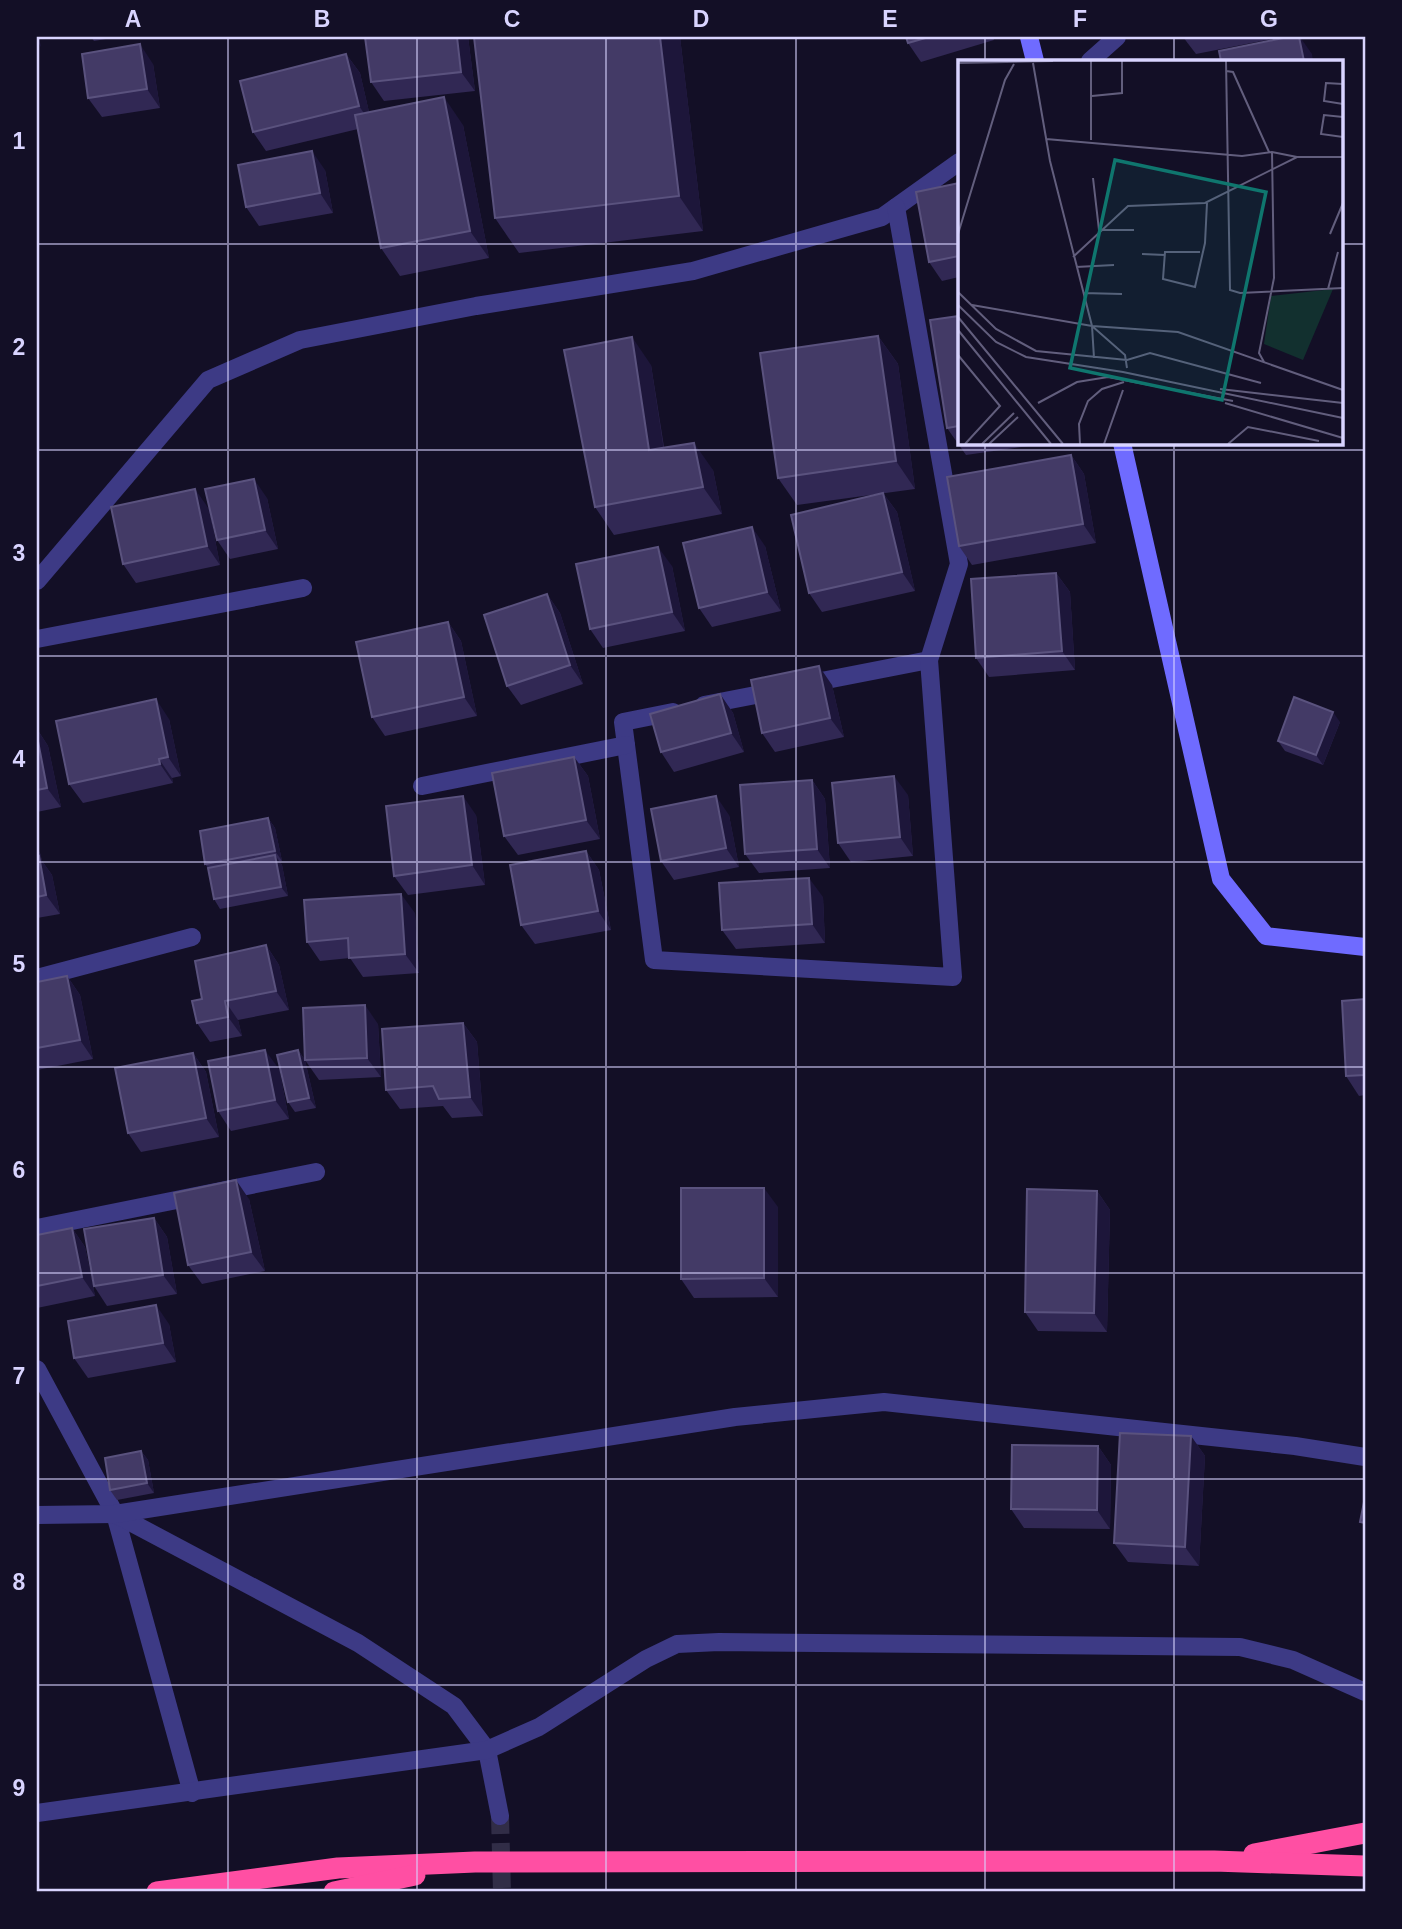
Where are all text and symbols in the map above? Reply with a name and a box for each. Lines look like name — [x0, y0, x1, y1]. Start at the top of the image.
text: A — [125, 6, 141, 32]
text: B — [314, 6, 330, 32]
text: C — [504, 6, 520, 32]
text: D — [693, 6, 709, 32]
text: E — [882, 6, 898, 32]
text: F — [1073, 6, 1087, 32]
text: G — [1260, 6, 1278, 32]
inset map — [958, 60, 1342, 444]
text: 1 — [13, 128, 26, 154]
text: 2 — [13, 334, 25, 360]
text: 3 — [13, 540, 25, 566]
text: 4 — [13, 746, 26, 772]
text: 5 — [13, 951, 26, 977]
text: 6 — [13, 1157, 25, 1183]
text: 7 — [13, 1363, 25, 1389]
text: 8 — [13, 1569, 26, 1595]
text: 9 — [13, 1775, 25, 1801]

